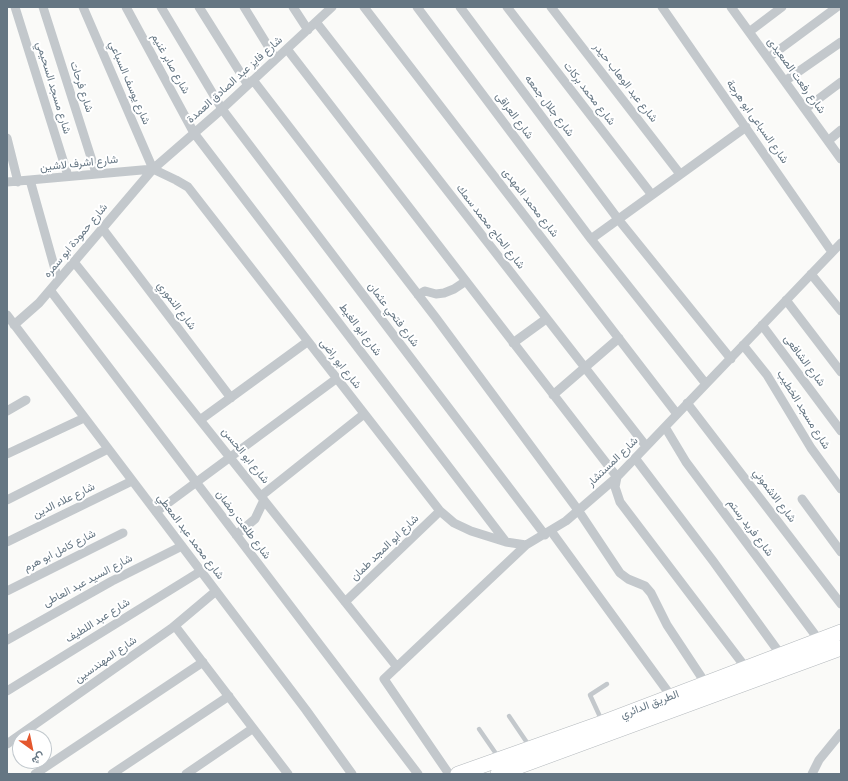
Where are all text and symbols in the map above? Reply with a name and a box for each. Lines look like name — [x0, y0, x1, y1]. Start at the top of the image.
street label: شارع صابر غنيم — [148, 31, 192, 97]
street label: شارع فايز عبد الصادق العمدة — [185, 34, 285, 126]
street label: شارع رفعت الصعيدى — [764, 35, 828, 117]
street label: شارع يوسف السباعي — [105, 39, 153, 127]
street label: شارع مسجد السحيمي — [33, 40, 73, 136]
street label: شارع عبد الوهاب حيدر — [590, 41, 660, 125]
street label: شارع فرحات — [67, 60, 95, 114]
street label: شارع محمد بركات — [560, 60, 618, 128]
street label: شارع جلال جمعه — [521, 73, 577, 139]
street label: شارع السباعى ابو هرجة — [723, 78, 791, 166]
street label: شارع العراقى — [492, 90, 536, 142]
street label: شارع اشرف لاشين — [39, 153, 119, 175]
street label: شارع محمد المهدى — [499, 166, 561, 240]
street label: شارع الحاج محمد سمك — [453, 182, 527, 272]
street label: شارع حمودة ابو سمره — [41, 201, 111, 281]
street label: شارع النموري — [154, 279, 198, 333]
street label: شارع فتحي عثمان — [365, 280, 421, 350]
street label: شارع ابو الغيط — [336, 301, 384, 359]
street label: شارع الشافعى — [780, 333, 828, 389]
street label: شارع ابو راضى — [316, 336, 364, 392]
street label: شارع مسجد الخطيب — [773, 368, 833, 452]
street label: شارع ابو الحسن — [218, 425, 272, 487]
street label: شارع المستشار — [585, 434, 641, 490]
street label: شارع الاشموني — [750, 467, 798, 525]
street label: شارع علاء الدين — [31, 480, 97, 522]
street label: شارع طلعت رمضان — [213, 488, 273, 562]
street label: شارع محمد عبد المعطي — [154, 492, 226, 582]
street label: شارع فريد رستم — [724, 497, 776, 559]
street label: شارع ابو المجد طمان — [348, 512, 422, 584]
street label: شارع كامل ابو هرم — [22, 527, 98, 575]
street label: شارع السيد عبد العاطى — [41, 552, 135, 610]
street label: شارع عبد اللطيف — [63, 596, 133, 646]
street label: شارع المهندسين — [72, 634, 140, 686]
street label: الطريق الدائري — [619, 688, 681, 722]
north arrow — [12, 729, 52, 769]
text: ش — [29, 750, 47, 768]

